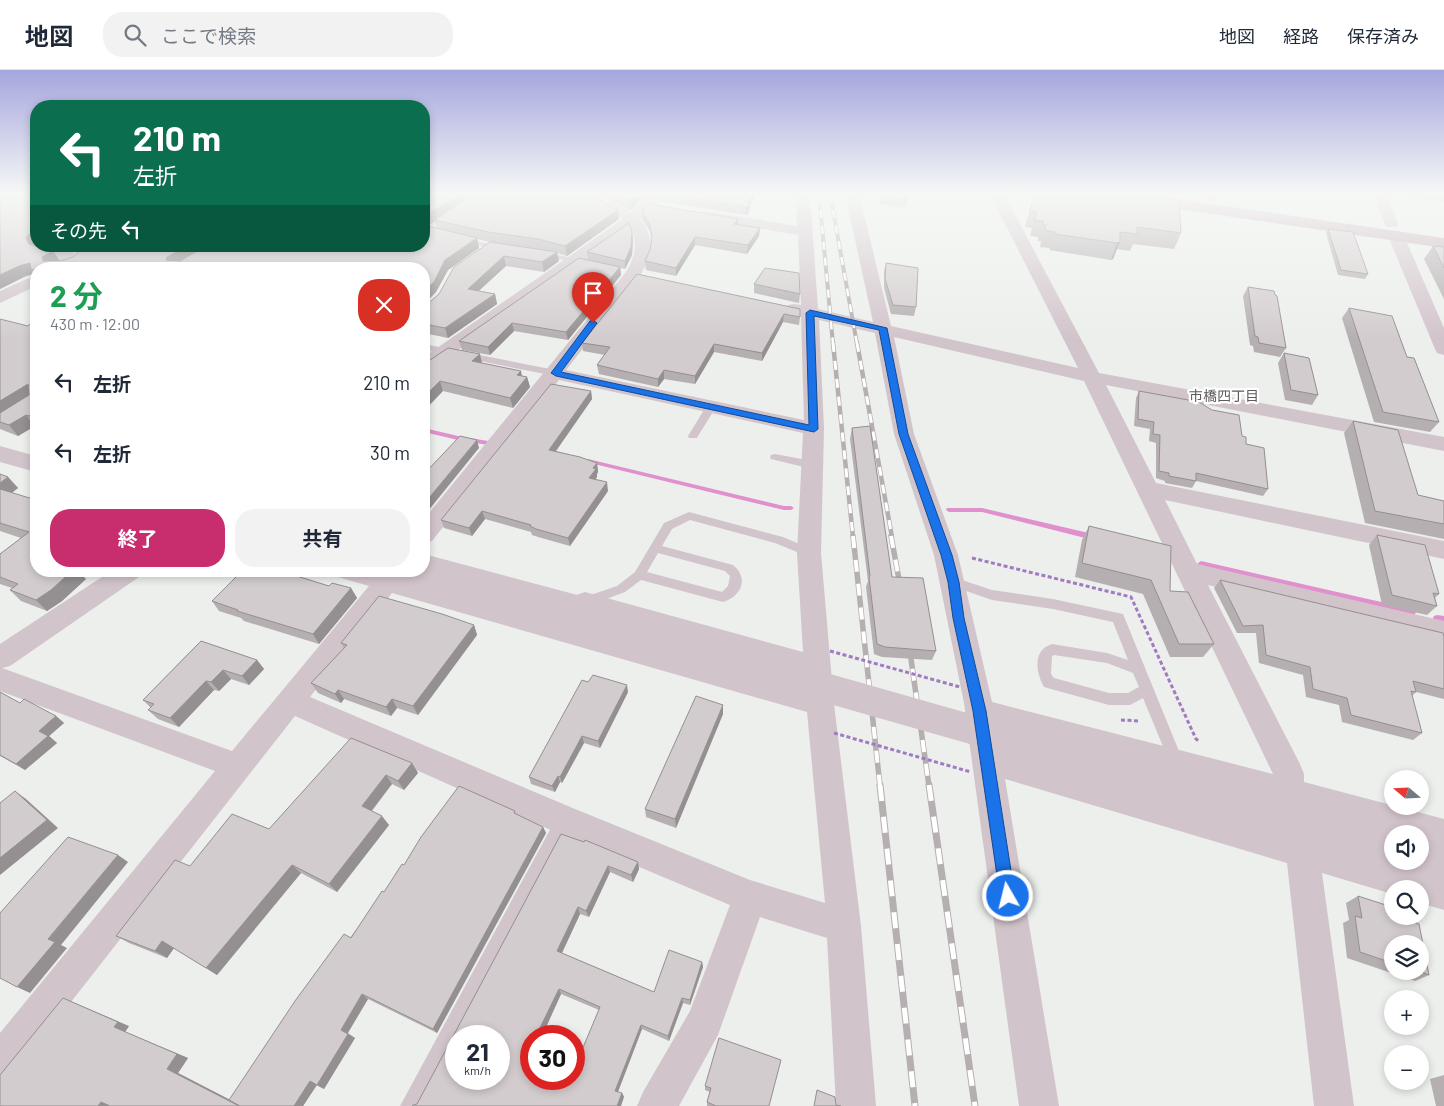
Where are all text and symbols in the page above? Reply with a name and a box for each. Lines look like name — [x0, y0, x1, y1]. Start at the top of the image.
search box — [103, 12, 453, 57]
text: 地図 — [25, 21, 73, 50]
icon: search — [121, 21, 149, 49]
text: ここで検索 — [161, 24, 256, 47]
text: 地図 — [1219, 25, 1255, 47]
text: 経路 — [1283, 25, 1319, 47]
text: 保存済み — [1347, 25, 1419, 47]
text: 210 m — [133, 116, 221, 158]
icon: left — [50, 120, 115, 185]
text: 左折 — [133, 162, 177, 188]
icon: left — [117, 215, 145, 243]
text: その先 — [50, 219, 107, 242]
pin — [572, 272, 614, 323]
text: 2 分 — [50, 277, 103, 313]
button: close — [358, 279, 410, 331]
icon: arrive — [579, 279, 607, 307]
text: 430 m · 12:00 — [50, 314, 140, 333]
icon: left — [50, 368, 78, 396]
text: 210 m — [363, 371, 410, 394]
text: 左折 — [93, 372, 131, 395]
district label: 市橋四丁目 — [1189, 387, 1259, 404]
icon: left — [50, 438, 78, 466]
text: 30 m — [370, 441, 410, 464]
text: 左折 — [93, 442, 131, 465]
button: 終了 — [50, 509, 225, 567]
button: 共有 — [235, 509, 410, 567]
north arrow — [1384, 770, 1429, 815]
map controls — [1384, 770, 1429, 1090]
button: sound — [1384, 825, 1429, 870]
position arrow — [981, 869, 1033, 921]
button: search — [1384, 880, 1429, 925]
button: layers — [1384, 935, 1429, 980]
button: + — [1384, 990, 1429, 1035]
speed limit sign: 30 — [520, 1025, 585, 1090]
text: 21 — [466, 1036, 489, 1066]
button: − — [1384, 1045, 1429, 1090]
text: km/h — [464, 1063, 491, 1077]

